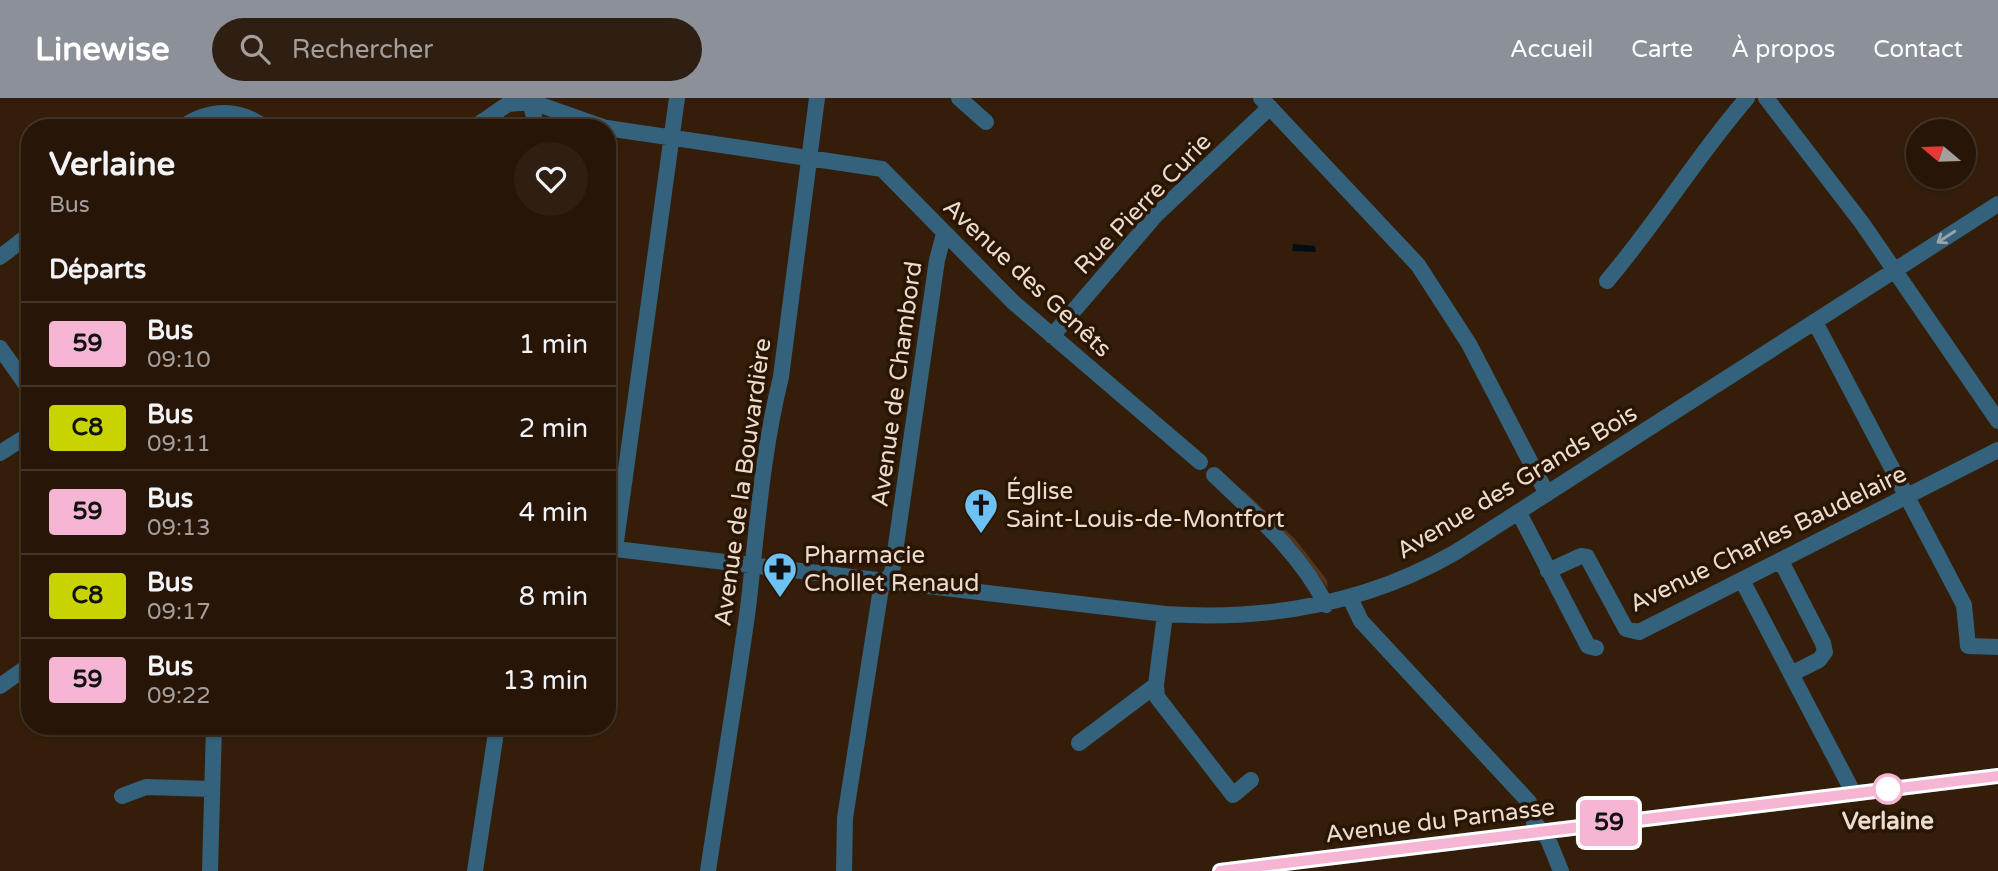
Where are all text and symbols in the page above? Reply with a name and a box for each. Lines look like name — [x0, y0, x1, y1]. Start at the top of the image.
search box — [212, 18, 702, 81]
text: Linewise — [35, 30, 170, 69]
icon: search — [236, 30, 274, 68]
text: Rechercher — [292, 34, 433, 65]
text: Accueil — [1510, 35, 1593, 64]
text: Carte — [1631, 35, 1693, 64]
text: À propos — [1731, 35, 1835, 64]
text: Contact — [1873, 35, 1963, 64]
north arrow — [1906, 119, 1976, 189]
map controls — [1906, 119, 1976, 189]
street label: Rue Pierre Curie — [1068, 128, 1218, 280]
button: heart — [514, 142, 588, 216]
text: Verlaine — [49, 145, 175, 184]
text: Bus — [49, 191, 90, 219]
street label: Avenue des Genêts — [937, 193, 1117, 363]
one-way arrow — [1937, 231, 1957, 245]
text: Départs — [49, 254, 146, 285]
street label: Avenue de Chambord — [865, 259, 929, 509]
text: Bus — [147, 315, 193, 346]
text: 59 — [72, 329, 103, 358]
text: 1 min — [519, 329, 588, 360]
street label: Avenue de la Bouvardière — [708, 336, 778, 628]
text: 09:10 — [147, 346, 211, 374]
text: Bus — [147, 399, 193, 430]
street label: Avenue des Grands Bois — [1391, 399, 1643, 565]
text: C8 — [72, 413, 103, 442]
text: 2 min — [519, 413, 588, 444]
text: 09:11 — [147, 430, 211, 458]
street label: Avenue Charles Baudelaire — [1625, 459, 1911, 619]
place label: Église Saint-Louis-de-Montfort — [1006, 476, 1285, 534]
text: Bus — [147, 483, 193, 514]
church icon: Église Saint-Louis-de-Montfort — [962, 486, 1000, 535]
text: 59 — [72, 497, 103, 526]
text: 4 min — [519, 497, 588, 528]
text: 09:13 — [147, 514, 211, 542]
place label: Pharmacie Chollet Renaud — [804, 541, 979, 598]
pharmacy icon: Pharmacie Chollet Renaud — [761, 550, 799, 599]
text: Bus — [147, 567, 193, 598]
text: C8 — [72, 581, 103, 610]
text: 8 min — [519, 581, 588, 612]
text: 09:17 — [147, 598, 211, 626]
text: Bus — [147, 651, 193, 682]
text: 59 — [72, 665, 103, 694]
text: 13 min — [502, 665, 588, 696]
text: 09:22 — [147, 682, 211, 710]
marker: Verlaine — [1873, 774, 1903, 804]
street label: Avenue du Parnasse — [1324, 793, 1556, 849]
line badge: 59 — [1578, 800, 1640, 846]
place label: Verlaine — [1842, 807, 1934, 836]
text: 59 — [1594, 808, 1624, 837]

